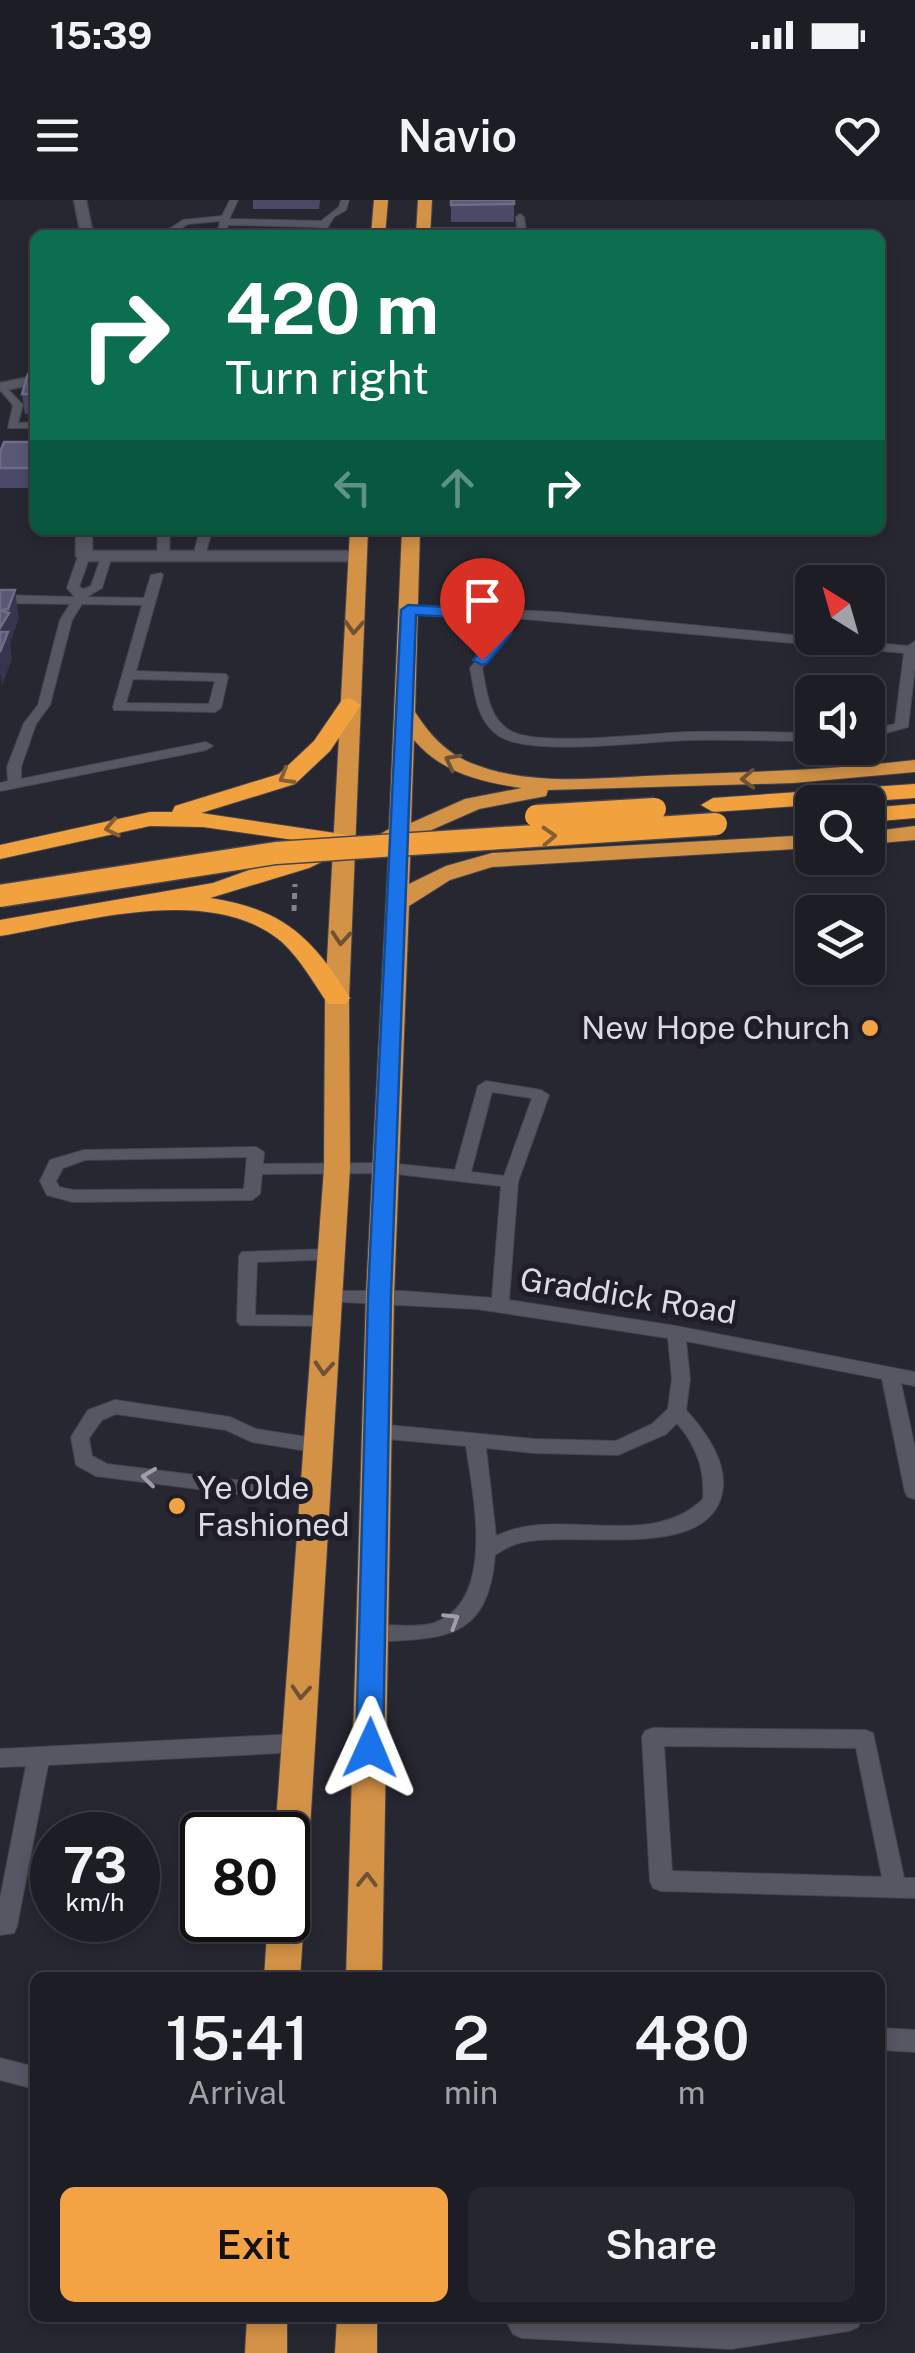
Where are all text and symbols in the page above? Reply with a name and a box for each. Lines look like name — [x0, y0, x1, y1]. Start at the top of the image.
text: 15:39 — [50, 13, 152, 58]
icon: menu — [30, 108, 85, 163]
icon: heart — [830, 108, 885, 163]
text: Navio — [398, 109, 517, 162]
text: 420 m — [225, 267, 439, 350]
icon: right — [60, 270, 190, 400]
text: Turn right — [225, 351, 429, 404]
icon: left — [325, 460, 380, 515]
icon: ahead — [430, 460, 485, 515]
icon: right — [535, 460, 590, 515]
pin — [440, 558, 525, 661]
north arrow — [795, 565, 885, 655]
map controls — [795, 565, 885, 985]
icon: arrive — [455, 573, 510, 628]
one-way arrow — [344, 620, 365, 636]
button: sound — [795, 675, 885, 765]
one-way arrow — [444, 754, 463, 773]
one-way arrow — [279, 765, 297, 785]
one-way arrow — [740, 768, 756, 789]
button: search — [795, 785, 885, 875]
one-way arrow — [104, 816, 121, 837]
one-way arrow — [541, 825, 557, 846]
button: layers — [795, 895, 885, 985]
one-way arrow — [331, 931, 352, 947]
place label: New Hope Church — [581, 1009, 850, 1046]
marker: New Hope Church — [859, 1017, 881, 1039]
street label: Graddick Road — [517, 1260, 739, 1331]
one-way arrow — [314, 1360, 335, 1376]
one-way arrow — [140, 1467, 157, 1488]
place label: Ye Olde Fashioned — [197, 1469, 350, 1543]
marker: Ye Olde Fashioned — [166, 1495, 188, 1517]
one-way arrow — [441, 1613, 459, 1632]
one-way arrow — [291, 1684, 313, 1700]
position arrow — [318, 1696, 422, 1800]
speed limit sign: 80 — [180, 1812, 310, 1942]
text: 73 — [63, 1835, 127, 1894]
one-way arrow — [356, 1872, 377, 1888]
text: km/h — [66, 1887, 124, 1917]
text: 15:41 — [165, 2003, 309, 2074]
text: 2 — [453, 2003, 490, 2074]
text: 480 — [634, 2003, 749, 2074]
text: Arrival — [188, 2074, 286, 2111]
text: min — [444, 2074, 498, 2111]
text: m — [678, 2074, 705, 2111]
button: Exit — [60, 2187, 448, 2302]
button: Share — [468, 2187, 855, 2302]

